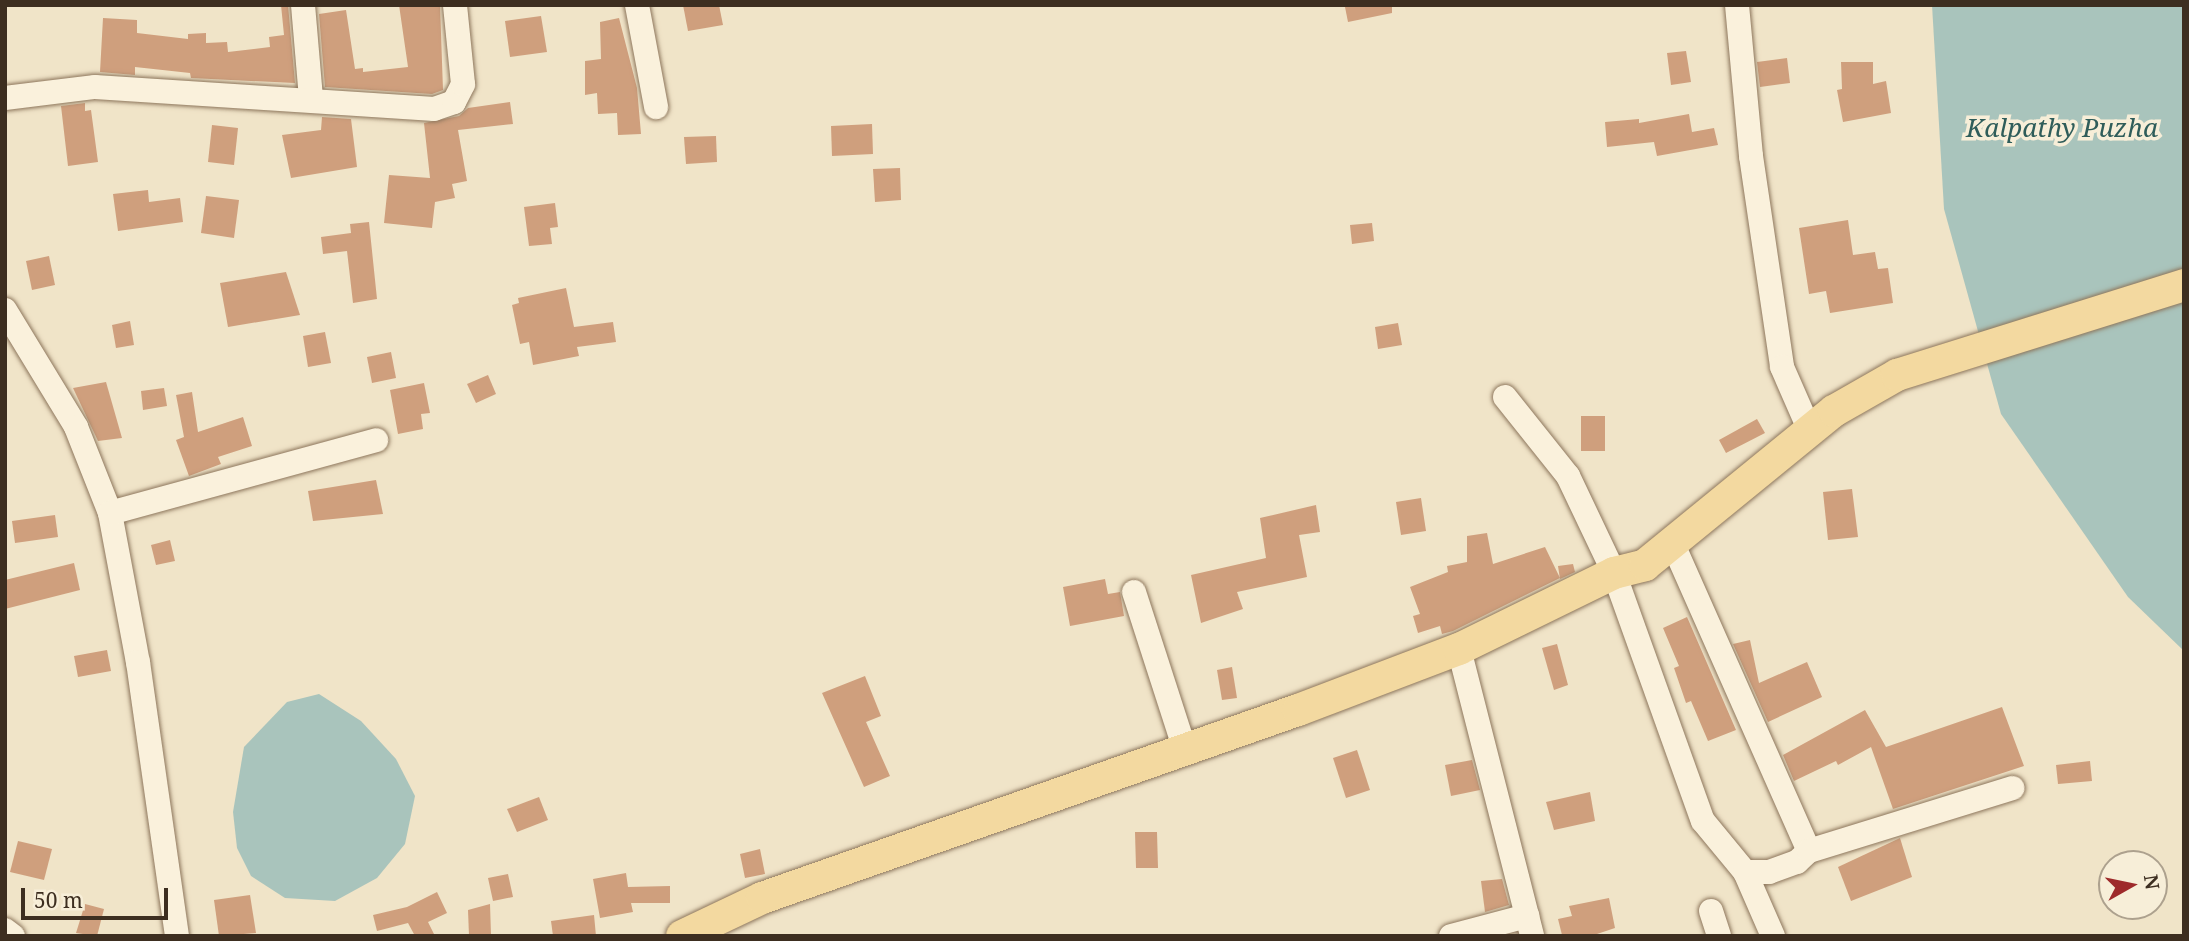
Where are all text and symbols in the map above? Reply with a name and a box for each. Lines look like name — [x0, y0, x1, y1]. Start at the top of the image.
water label: Kalpathy Puzha — [1966, 112, 2158, 144]
north arrow — [2098, 850, 2168, 920]
text: N — [2138, 873, 2166, 891]
scale bar — [24, 874, 172, 918]
text: 50 m — [34, 886, 83, 914]

